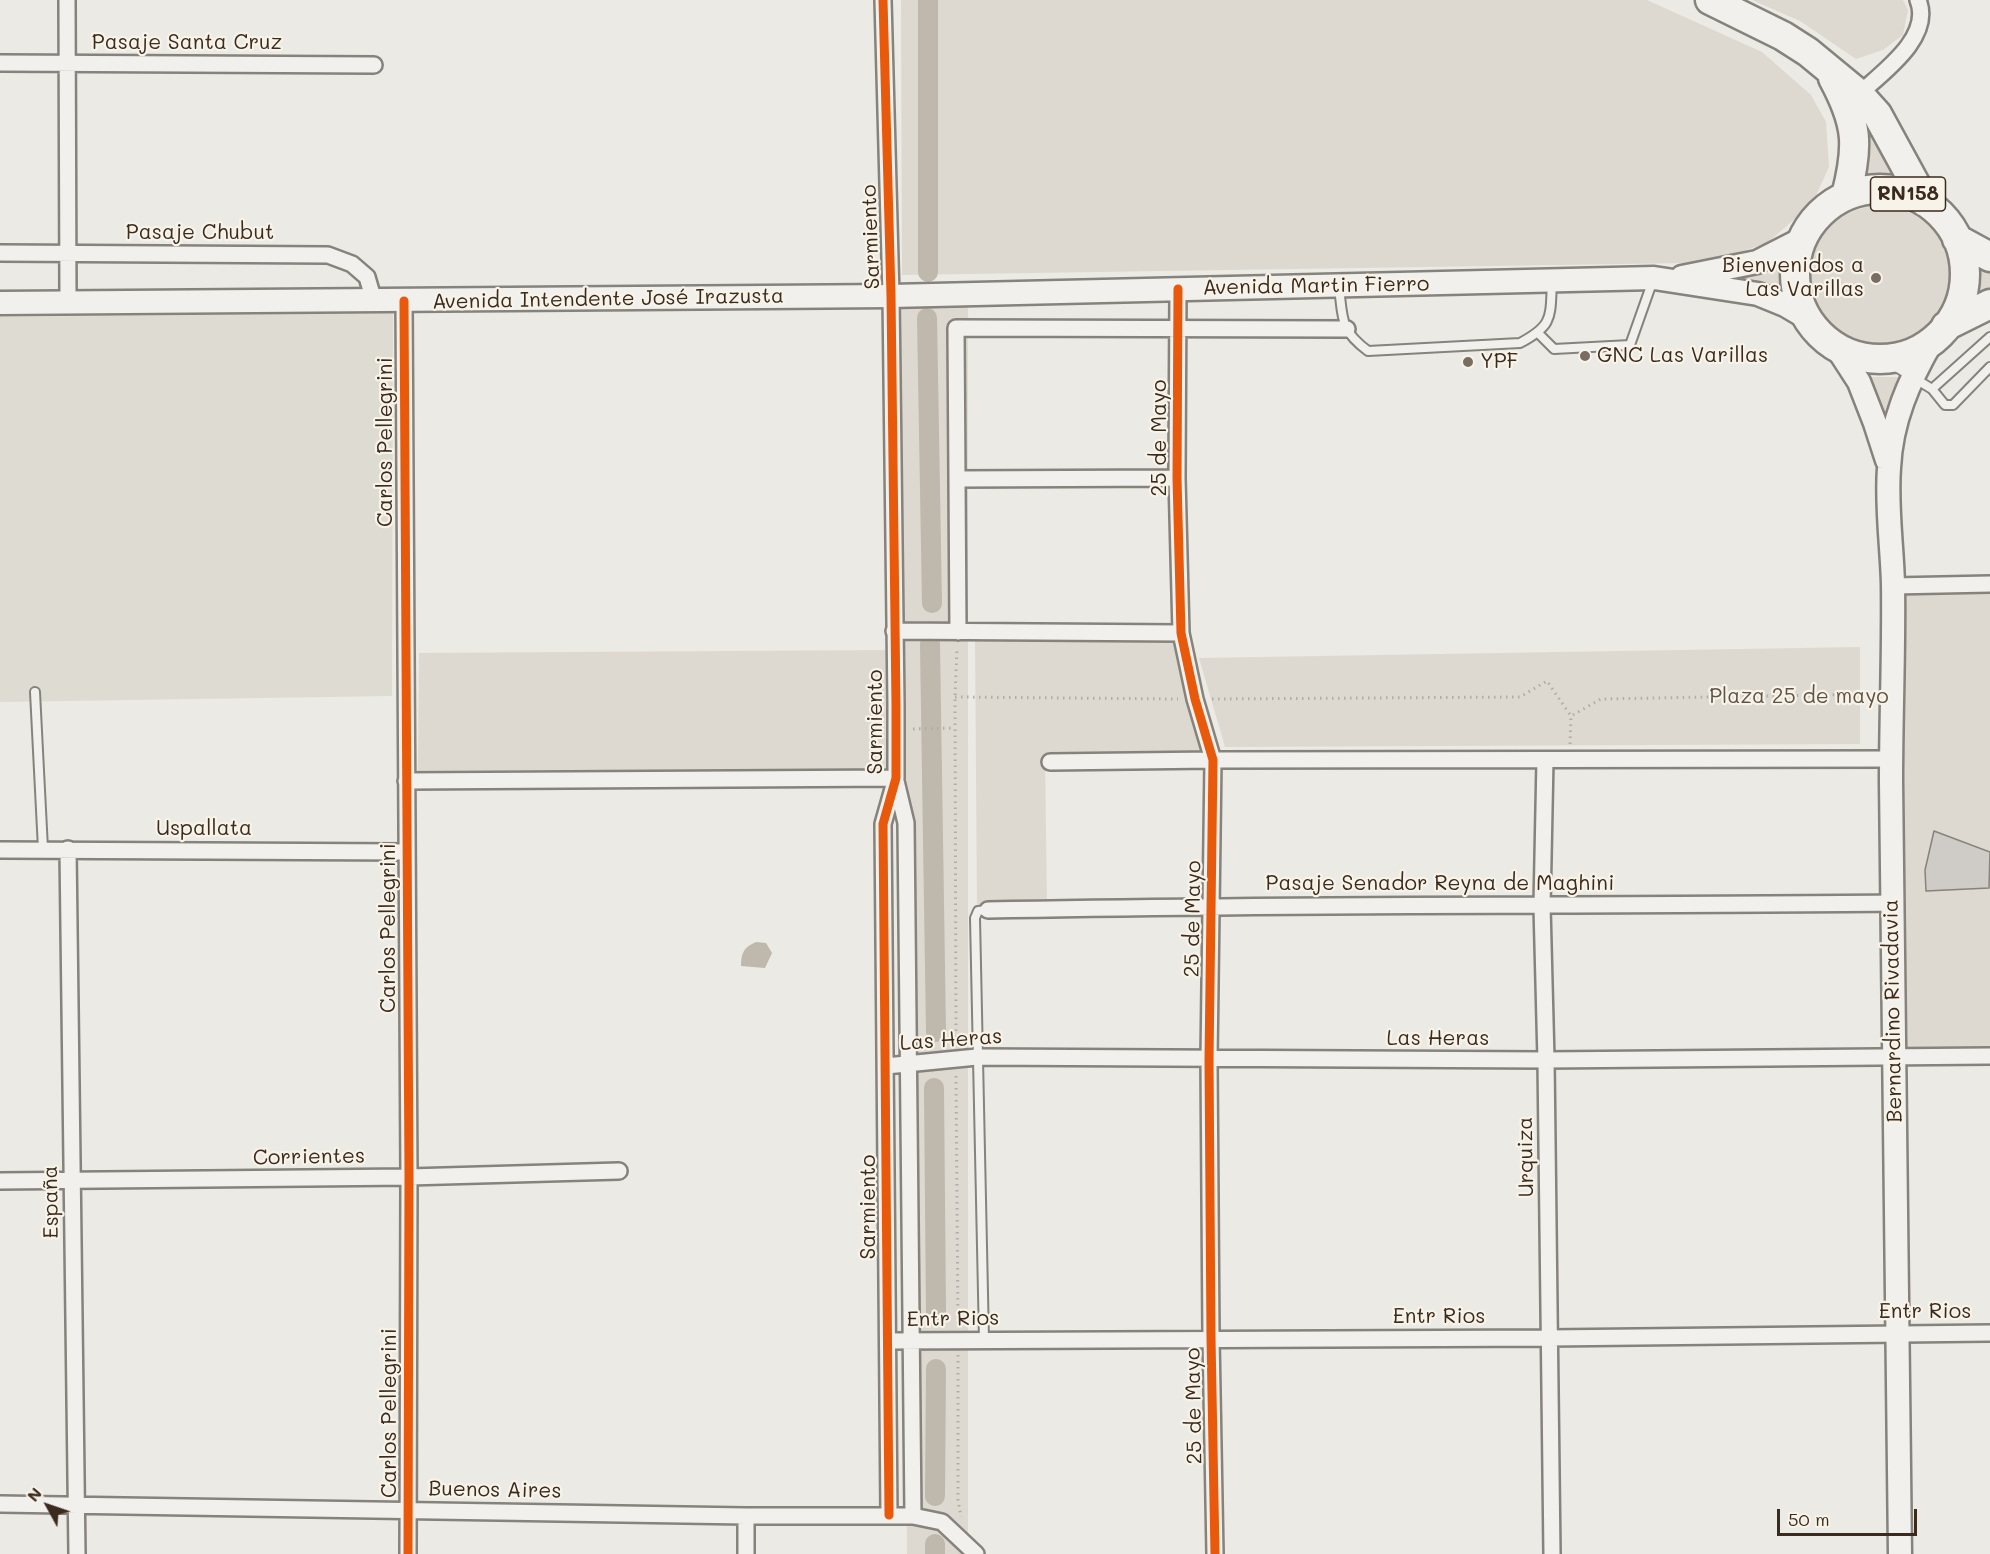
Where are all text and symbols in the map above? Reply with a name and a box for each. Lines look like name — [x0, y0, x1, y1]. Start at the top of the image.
street label: Pasaje Santa Cruz — [92, 30, 282, 56]
road number: RN158 — [1870, 177, 1946, 211]
street label: Sarmiento — [857, 184, 885, 290]
street label: Pasaje Chubut — [126, 220, 274, 246]
place label: Bienvenidos a Las Varillas — [1722, 253, 1864, 303]
street label: Avenida Martin Fierro — [1202, 271, 1430, 301]
marker: Bienvenidos a Las Varillas — [1869, 271, 1883, 285]
street label: Avenida Intendente José Irazusta — [432, 283, 784, 315]
place label: GNC Las Varillas — [1597, 343, 1768, 369]
place label: YPF — [1480, 349, 1518, 375]
marker: GNC Las Varillas — [1578, 349, 1592, 363]
marker: YPF — [1461, 355, 1475, 369]
street label: Carlos Pellegrini — [373, 357, 399, 527]
street label: 25 de Mayo — [1147, 380, 1173, 496]
street label: Sarmiento — [863, 670, 889, 774]
park label: Plaza 25 de mayo — [1709, 684, 1889, 710]
street label: Uspallata — [156, 816, 252, 842]
street label: Carlos Pellegrini — [376, 843, 402, 1013]
street label: 25 de Mayo — [1179, 860, 1207, 978]
street label: Pasaje Senador Reyna de Maghini — [1266, 871, 1614, 897]
street label: Bernardino Rivadavia — [1878, 899, 1908, 1123]
street label: Las Heras — [899, 1024, 1003, 1056]
street label: Las Heras — [1387, 1026, 1489, 1052]
street label: Urquiza — [1513, 1116, 1539, 1198]
street label: Corrientes — [253, 1143, 365, 1171]
street label: Sarmiento — [856, 1155, 882, 1259]
street label: España — [38, 1165, 64, 1239]
street label: Entr Rios — [1879, 1299, 1971, 1325]
street label: Entr Rios — [1393, 1304, 1485, 1330]
street label: Entr Rios — [906, 1306, 1000, 1332]
street label: Carlos Pellegrini — [377, 1328, 403, 1498]
street label: 25 de Mayo — [1180, 1347, 1208, 1465]
north arrow — [18, 1476, 78, 1536]
street label: Buenos Aires — [428, 1476, 562, 1504]
text: N — [22, 1483, 46, 1506]
scale bar — [1780, 1497, 1920, 1535]
text: 50 m — [1788, 1507, 1830, 1531]

